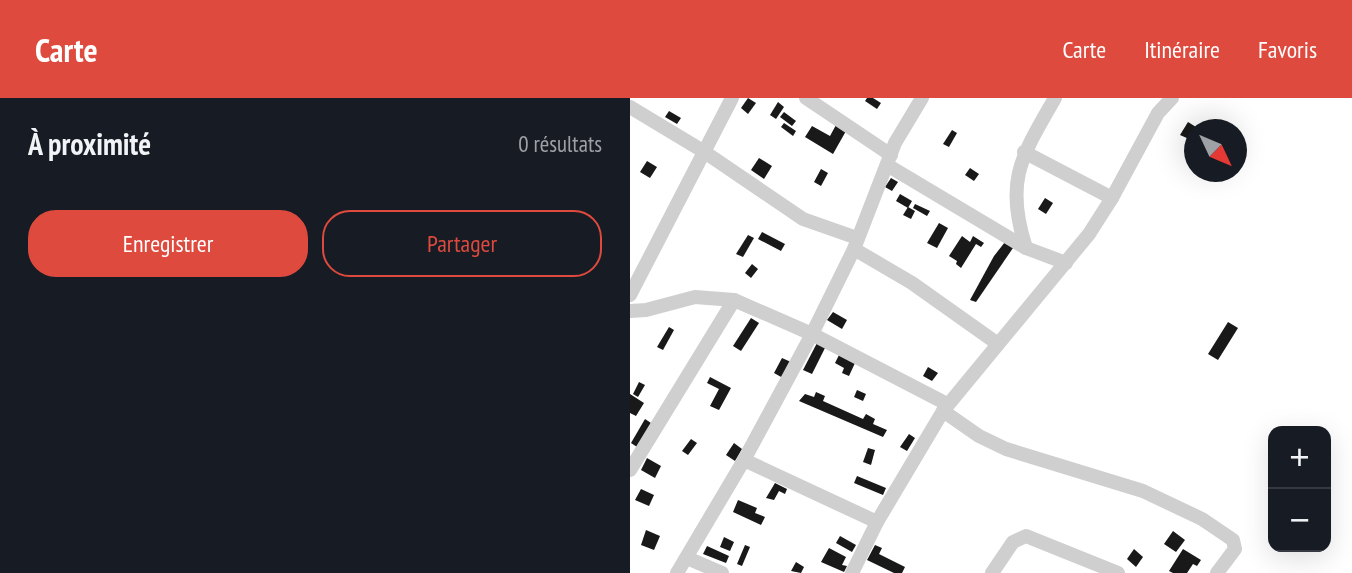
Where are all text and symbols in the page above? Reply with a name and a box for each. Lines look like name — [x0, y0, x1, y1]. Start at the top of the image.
text: Carte — [35, 28, 98, 71]
text: Carte — [1062, 34, 1106, 65]
text: Itinéraire — [1144, 34, 1220, 65]
text: Favoris — [1258, 34, 1317, 65]
north arrow — [1184, 119, 1247, 182]
text: À proximité — [28, 124, 151, 163]
text: 0 résultats — [518, 129, 602, 158]
button: Enregistrer — [28, 210, 308, 277]
button: Partager — [322, 210, 602, 277]
map controls — [1268, 426, 1331, 552]
button: + — [1268, 426, 1331, 489]
button: − — [1268, 489, 1331, 552]

